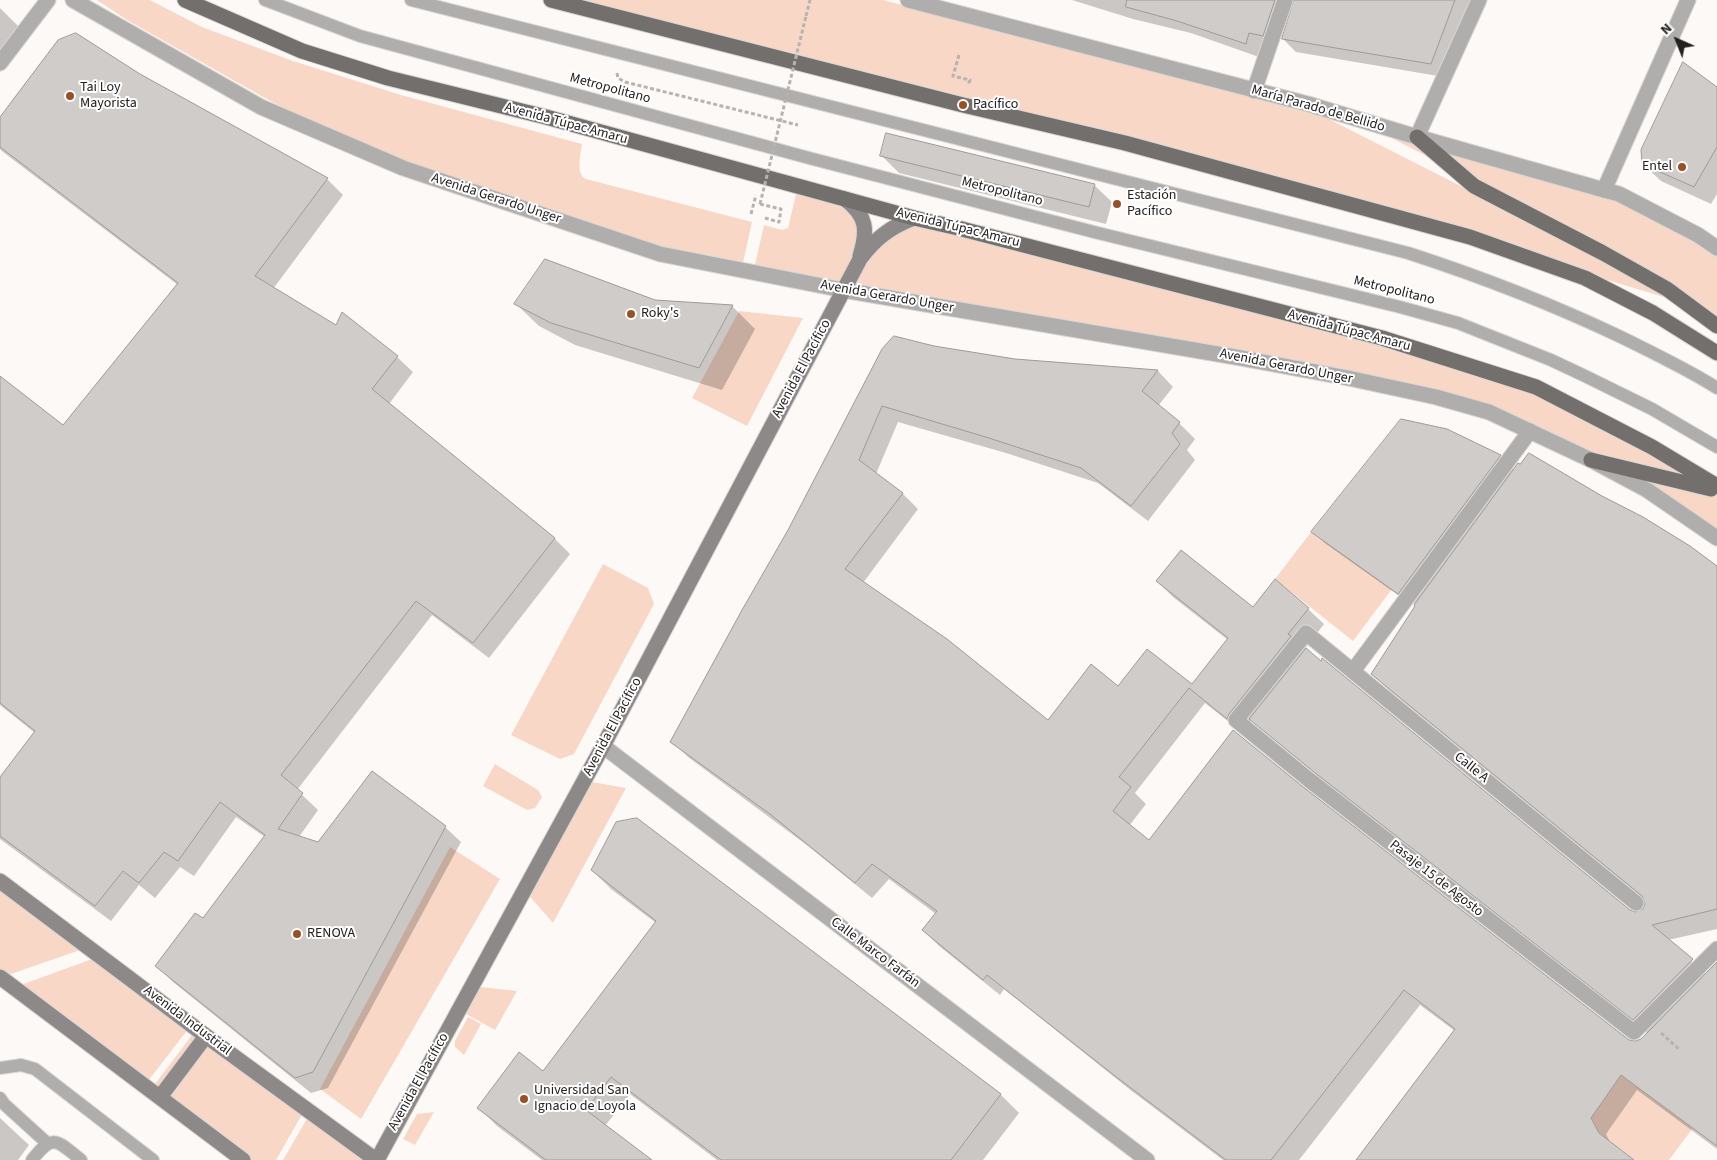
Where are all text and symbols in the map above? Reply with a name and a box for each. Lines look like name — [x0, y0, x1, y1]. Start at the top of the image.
north arrow — [1652, 15, 1702, 65]
text: N — [1656, 19, 1677, 40]
street label: Metropolitano — [568, 70, 652, 108]
place label: Tai Loy Mayorista — [80, 80, 137, 112]
street label: María Parado de Bellido — [1249, 82, 1387, 136]
marker: Tai Loy Mayorista — [64, 90, 76, 102]
place label: Pacífico — [973, 97, 1018, 113]
street label: Avenida Túpac Amaru — [503, 99, 629, 149]
marker: Pacífico — [957, 99, 969, 111]
place label: Entel — [1642, 159, 1672, 175]
marker: Entel — [1676, 161, 1688, 173]
street label: Avenida Gerardo Unger — [429, 170, 563, 228]
street label: Metropolitano — [960, 174, 1044, 210]
place label: Estación Pacífico — [1127, 188, 1177, 220]
marker: Estación Pacífico — [1111, 198, 1123, 210]
street label: Avenida Túpac Amaru — [895, 205, 1021, 251]
street label: Metropolitano — [1352, 273, 1436, 309]
street label: Avenida Gerardo Unger — [819, 277, 955, 317]
place label: Roky's — [641, 306, 679, 322]
street label: Avenida Túpac Amaru — [1286, 306, 1412, 356]
marker: Roky's — [625, 308, 637, 320]
street label: Avenida El Pacífico — [769, 317, 835, 421]
street label: Avenida Gerardo Unger — [1218, 346, 1354, 388]
street label: Avenida El Pacífico — [580, 675, 646, 779]
street label: Calle A — [1450, 749, 1492, 787]
street label: Pasaje 15 de Agosto — [1386, 837, 1486, 921]
street label: Calle Marco Farfán — [827, 914, 923, 992]
place label: RENOVA — [307, 926, 355, 942]
marker: RENOVA — [291, 928, 303, 940]
street label: Avenida Industrial — [140, 983, 234, 1059]
street label: Avenida El Pacífico — [385, 1030, 453, 1134]
place label: Universidad San Ignacio de Loyola — [534, 1083, 636, 1116]
marker: Universidad San Ignacio de Loyola — [518, 1093, 530, 1105]

